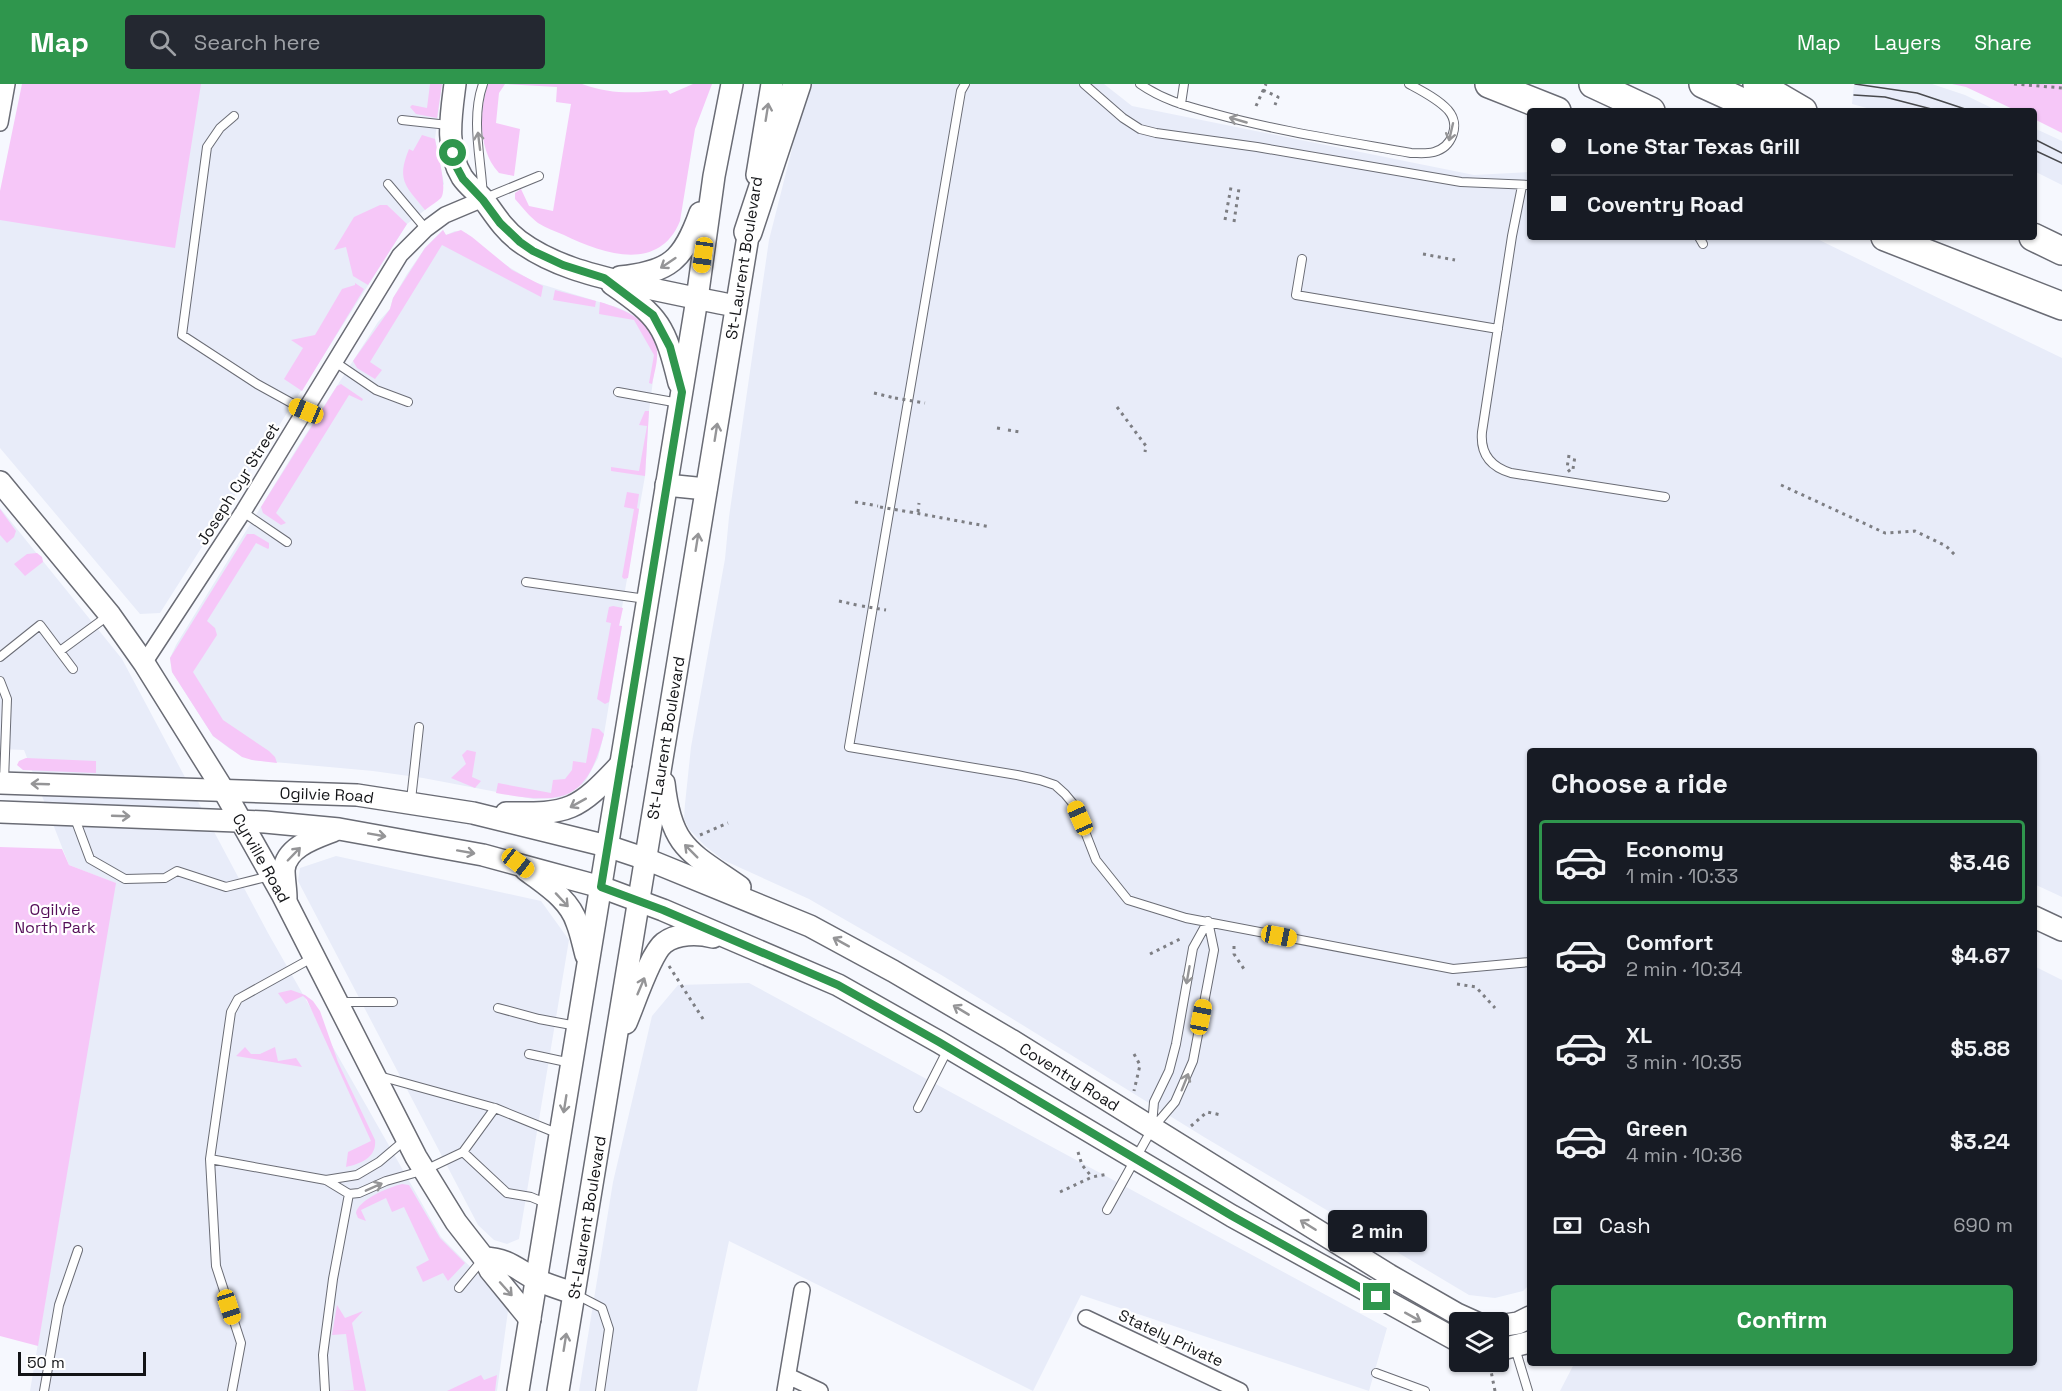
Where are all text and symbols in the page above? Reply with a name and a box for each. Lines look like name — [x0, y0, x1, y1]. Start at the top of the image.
search box — [125, 15, 545, 69]
text: Map — [30, 24, 89, 60]
icon: search — [146, 26, 179, 59]
text: Search here — [194, 28, 321, 56]
text: Map — [1797, 29, 1841, 56]
text: Layers — [1874, 29, 1941, 56]
text: Share — [1974, 29, 2032, 56]
one-way arrow — [762, 103, 773, 123]
one-way arrow — [1229, 114, 1248, 125]
one-way arrow — [1445, 122, 1457, 141]
one-way arrow — [473, 132, 484, 152]
text: Lone Star Texas Grill — [1587, 132, 1800, 160]
route start — [439, 139, 466, 166]
street label: St-Laurent Boulevard — [721, 175, 767, 341]
text: Coventry Road — [1587, 190, 1744, 218]
car — [692, 236, 714, 274]
one-way arrow — [661, 257, 677, 269]
car — [286, 396, 326, 426]
street label: Joseph Cyr Street — [192, 419, 284, 549]
one-way arrow — [710, 422, 721, 442]
one-way arrow — [692, 533, 703, 553]
street label: St-Laurent Boulevard — [642, 655, 689, 821]
text: Choose a ride — [1551, 766, 1728, 801]
one-way arrow — [30, 779, 50, 790]
street label: Ogilvie Road — [279, 782, 375, 808]
one-way arrow — [569, 798, 587, 809]
car — [1064, 798, 1096, 838]
street label: Cyrville Road — [228, 809, 295, 906]
one-way arrow — [111, 810, 131, 822]
one-way arrow — [366, 830, 386, 841]
icon: car — [1554, 835, 1608, 889]
text: Economy — [1626, 835, 1724, 863]
one-way arrow — [684, 844, 698, 859]
car — [498, 845, 538, 881]
one-way arrow — [286, 847, 301, 862]
one-way arrow — [456, 847, 475, 858]
text: $3.46 — [1949, 848, 2010, 876]
text: 1 min · 10:33 — [1626, 863, 1738, 889]
one-way arrow — [555, 892, 569, 907]
park label: Ogilvie North Park — [14, 899, 96, 938]
car — [1260, 924, 1298, 948]
icon: car — [1554, 928, 1608, 982]
text: Comfort — [1626, 928, 1714, 956]
one-way arrow — [833, 936, 851, 947]
text: $4.67 — [1951, 941, 2010, 969]
text: 2 min · 10:34 — [1626, 956, 1742, 982]
one-way arrow — [1182, 965, 1193, 985]
one-way arrow — [636, 977, 647, 996]
car — [1189, 998, 1213, 1036]
one-way arrow — [953, 1004, 970, 1016]
icon: car — [1554, 1021, 1608, 1075]
text: XL — [1626, 1021, 1652, 1049]
text: $5.88 — [1951, 1034, 2010, 1062]
street label: Coventry Road — [1016, 1037, 1124, 1115]
text: 3 min · 10:35 — [1626, 1049, 1742, 1075]
one-way arrow — [1180, 1073, 1191, 1092]
one-way arrow — [560, 1093, 571, 1113]
icon: car — [1554, 1114, 1608, 1168]
text: Green — [1626, 1114, 1688, 1142]
text: $3.24 — [1950, 1127, 2010, 1155]
street label: St-Laurent Boulevard — [563, 1134, 610, 1300]
text: 4 min · 10:36 — [1626, 1142, 1743, 1168]
one-way arrow — [364, 1180, 382, 1192]
icon: cash — [1551, 1209, 1584, 1242]
callout: 2 min — [1328, 1210, 1426, 1252]
text: Cash — [1599, 1211, 1651, 1239]
text: 690 m — [1953, 1212, 2013, 1238]
one-way arrow — [1300, 1218, 1317, 1230]
text: 2 min — [1352, 1218, 1403, 1244]
one-way arrow — [499, 1281, 513, 1296]
route end — [1363, 1283, 1390, 1310]
button: Confirm — [1551, 1285, 2013, 1354]
car — [215, 1287, 243, 1327]
street label: Stately Private — [1115, 1305, 1227, 1371]
one-way arrow — [1404, 1312, 1422, 1323]
map controls — [1449, 1312, 1509, 1372]
button: layers — [1449, 1312, 1509, 1372]
one-way arrow — [560, 1333, 571, 1353]
scale bar — [18, 1349, 146, 1376]
text: 50 m — [27, 1352, 65, 1373]

